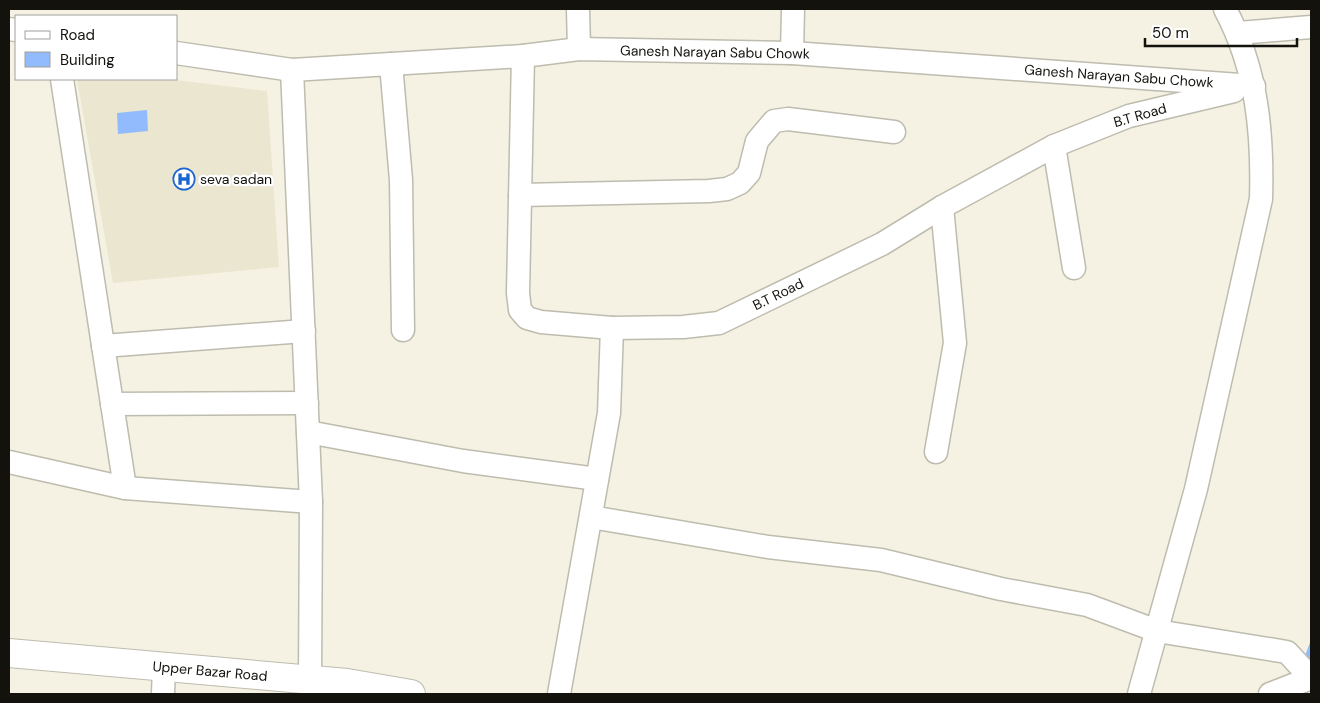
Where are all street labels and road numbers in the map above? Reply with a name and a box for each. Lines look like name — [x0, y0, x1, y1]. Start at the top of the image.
street label: Ganesh Narayan Sabu Chowk — [620, 41, 810, 63]
street label: Ganesh Narayan Sabu Chowk — [1024, 60, 1214, 92]
street label: B.T Road — [1111, 99, 1169, 131]
street label: B.T Road — [750, 274, 806, 314]
street label: Upper Bazar Road — [152, 657, 268, 685]

